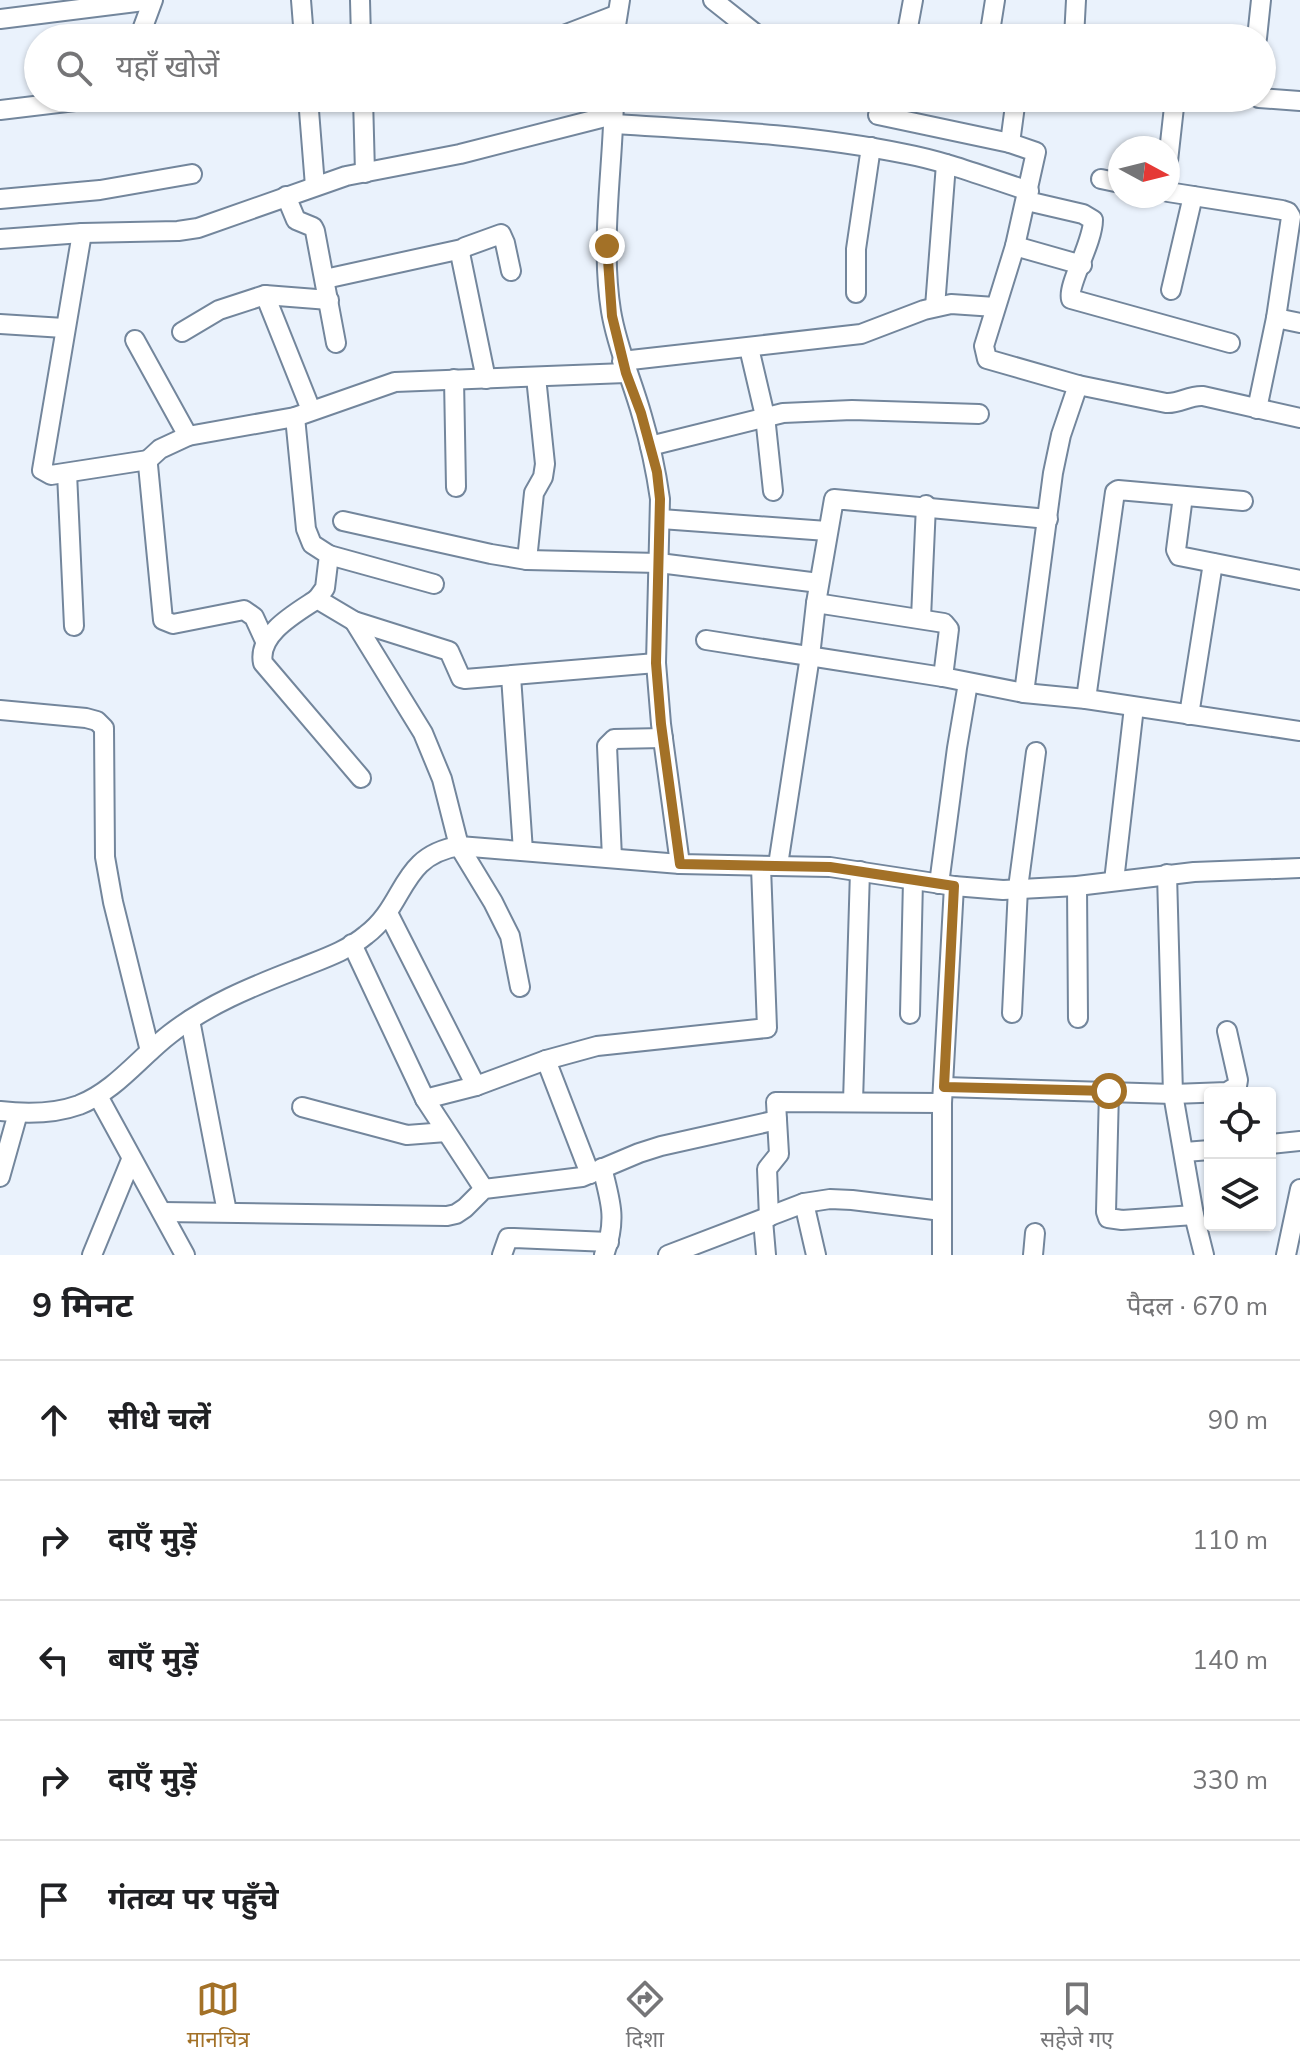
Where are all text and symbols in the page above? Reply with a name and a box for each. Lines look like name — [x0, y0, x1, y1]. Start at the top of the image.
search box — [24, 24, 1276, 112]
icon: search — [52, 46, 96, 90]
text: यहाँ खोजें — [116, 47, 219, 88]
north arrow — [1108, 136, 1180, 208]
route end — [589, 228, 625, 264]
route start — [1091, 1073, 1127, 1109]
map controls — [1204, 1087, 1276, 1231]
button: locate — [1204, 1087, 1276, 1159]
button: layers — [1204, 1159, 1276, 1231]
text: 9 मिनट — [32, 1283, 133, 1329]
text: पैदल · 670 m — [1127, 1289, 1268, 1324]
icon: ahead — [32, 1398, 76, 1442]
text: सीधे चलें — [108, 1399, 211, 1440]
text: 90 m — [1208, 1403, 1268, 1438]
icon: right — [32, 1518, 76, 1562]
text: दाएँ मुड़ें — [108, 1519, 197, 1560]
text: 110 m — [1192, 1523, 1268, 1558]
icon: left — [32, 1638, 76, 1682]
text: बाएँ मुड़ें — [108, 1639, 198, 1680]
text: 140 m — [1192, 1643, 1268, 1678]
icon: right — [32, 1758, 76, 1802]
text: दाएँ मुड़ें — [108, 1759, 197, 1800]
text: 330 m — [1192, 1763, 1268, 1798]
icon: arrive — [32, 1878, 76, 1922]
text: गंतव्य पर पहुँचे — [108, 1879, 278, 1920]
tab: मानचित्र — [187, 1977, 250, 2056]
tab: दिशा — [623, 1977, 667, 2056]
tab: सहेजे गए — [1040, 1977, 1113, 2056]

